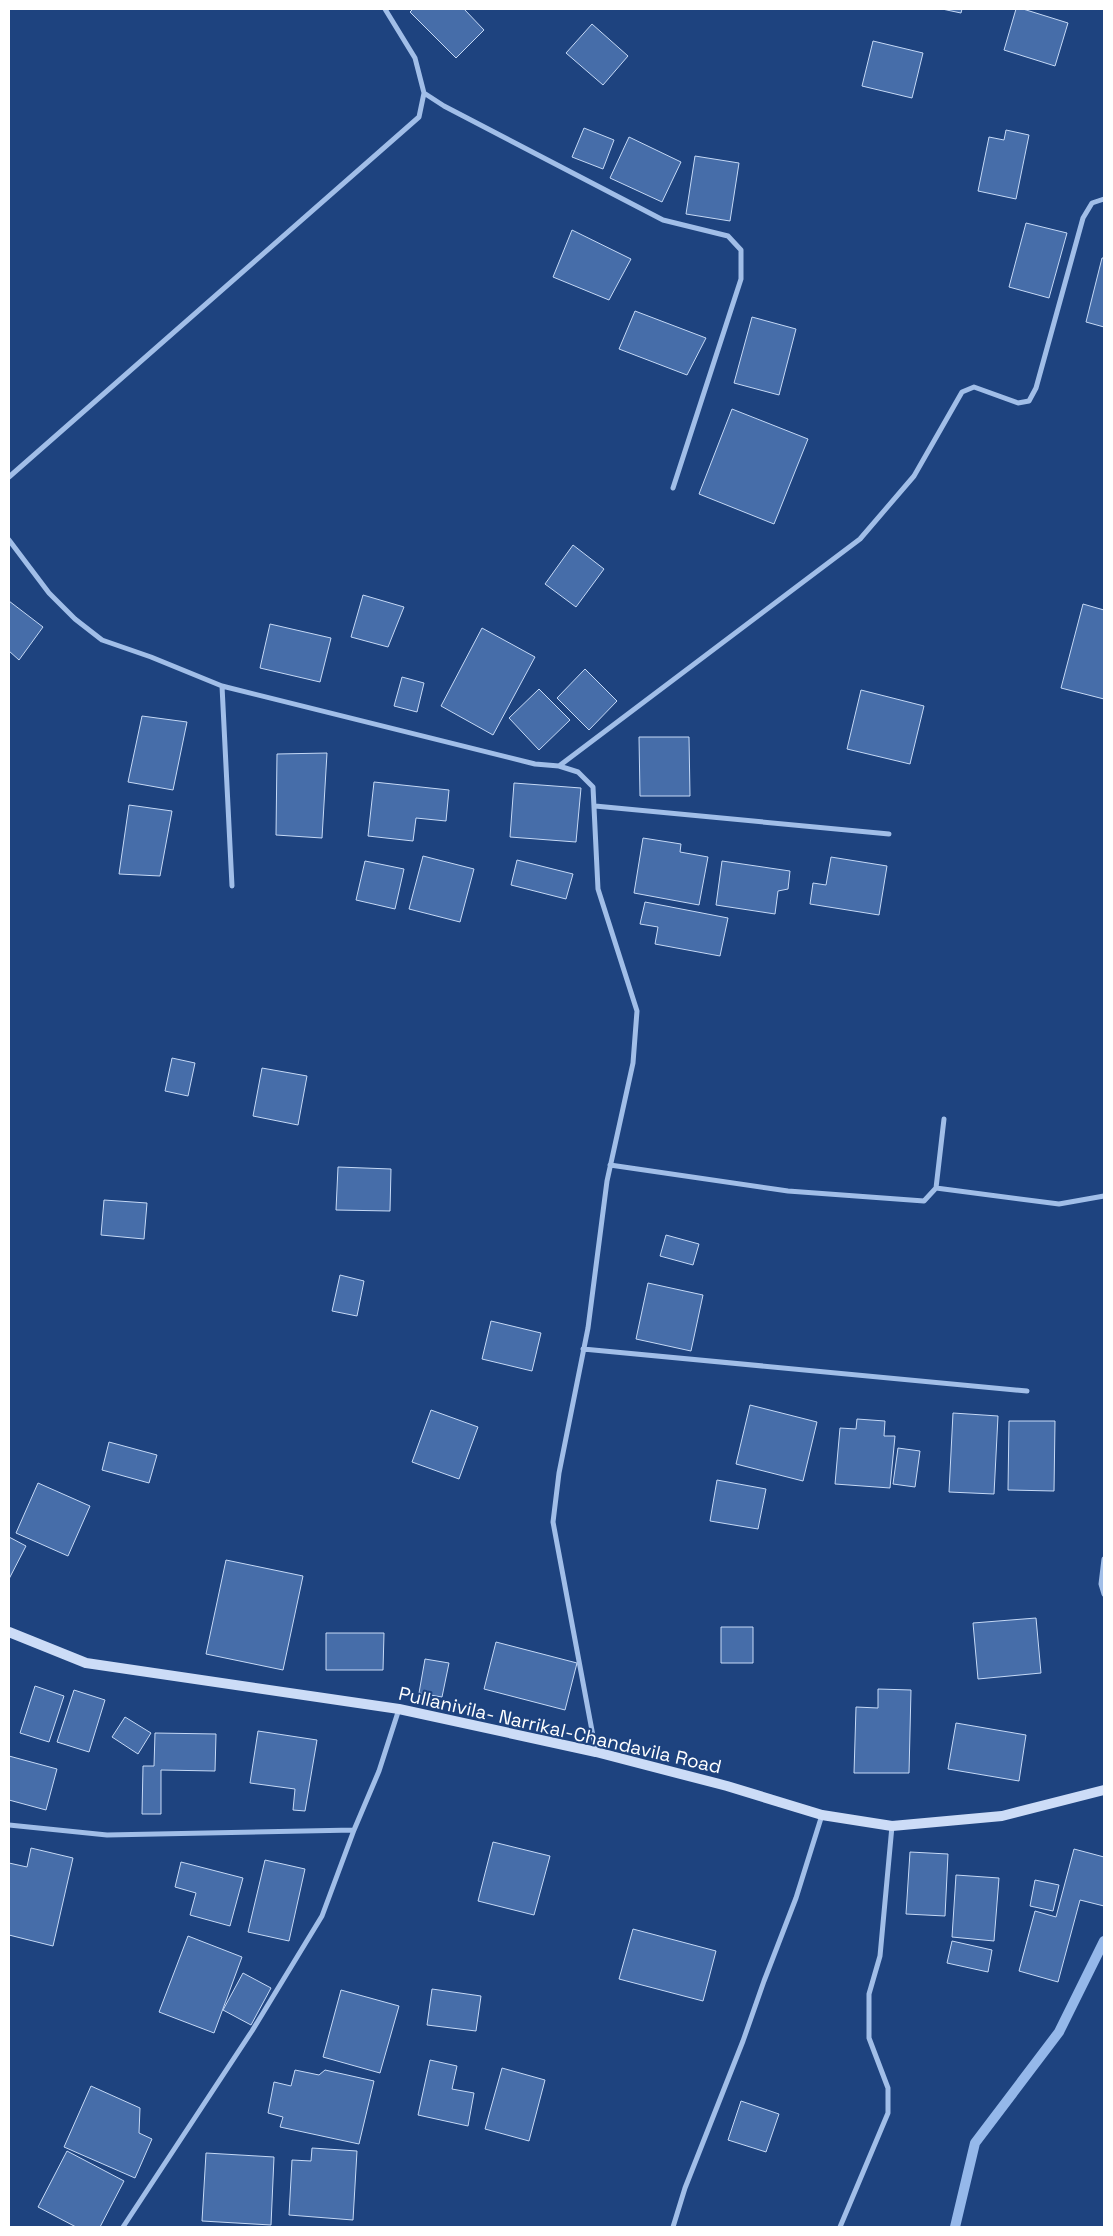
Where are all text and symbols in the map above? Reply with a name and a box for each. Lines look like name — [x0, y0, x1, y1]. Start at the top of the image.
street label: Pullanivila- Narrikal-Chandavila Road — [396, 1681, 724, 1779]

